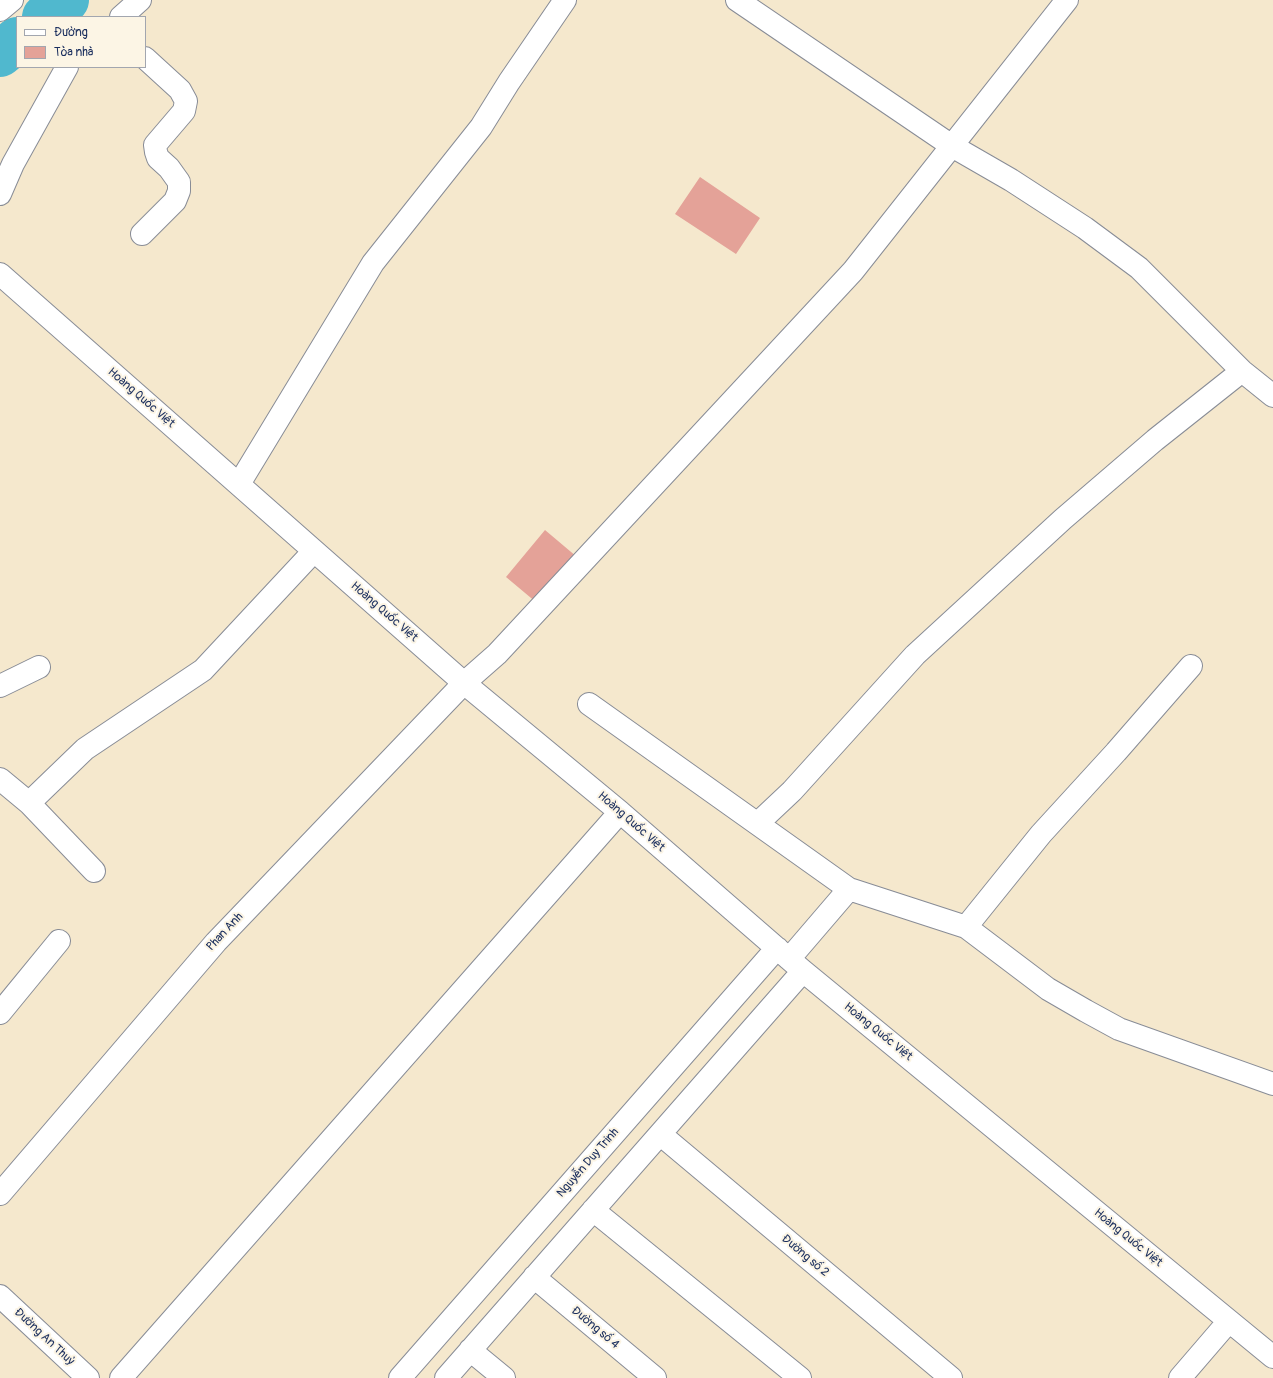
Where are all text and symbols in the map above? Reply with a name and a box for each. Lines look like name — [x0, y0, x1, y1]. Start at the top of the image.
legend — [16, 16, 146, 68]
text: Đường — [54, 25, 88, 40]
text: Tòa nhà — [54, 45, 93, 60]
street label: Hoàng Quốc Việt — [105, 365, 177, 431]
street label: Hoàng Quốc Việt — [348, 579, 420, 645]
street label: Hoàng Quốc Việt — [595, 789, 667, 855]
street label: Phan Anh — [204, 910, 246, 954]
street label: Hoàng Quốc Việt — [841, 1000, 915, 1064]
street label: Nguyễn Duy Trinh — [554, 1125, 622, 1201]
street label: Hoàng Quốc Việt — [1091, 1206, 1165, 1270]
street label: Đường số 2 — [778, 1232, 832, 1280]
street label: Đường số 4 — [568, 1304, 622, 1352]
street label: Đường An Thuỷ — [11, 1305, 77, 1369]

